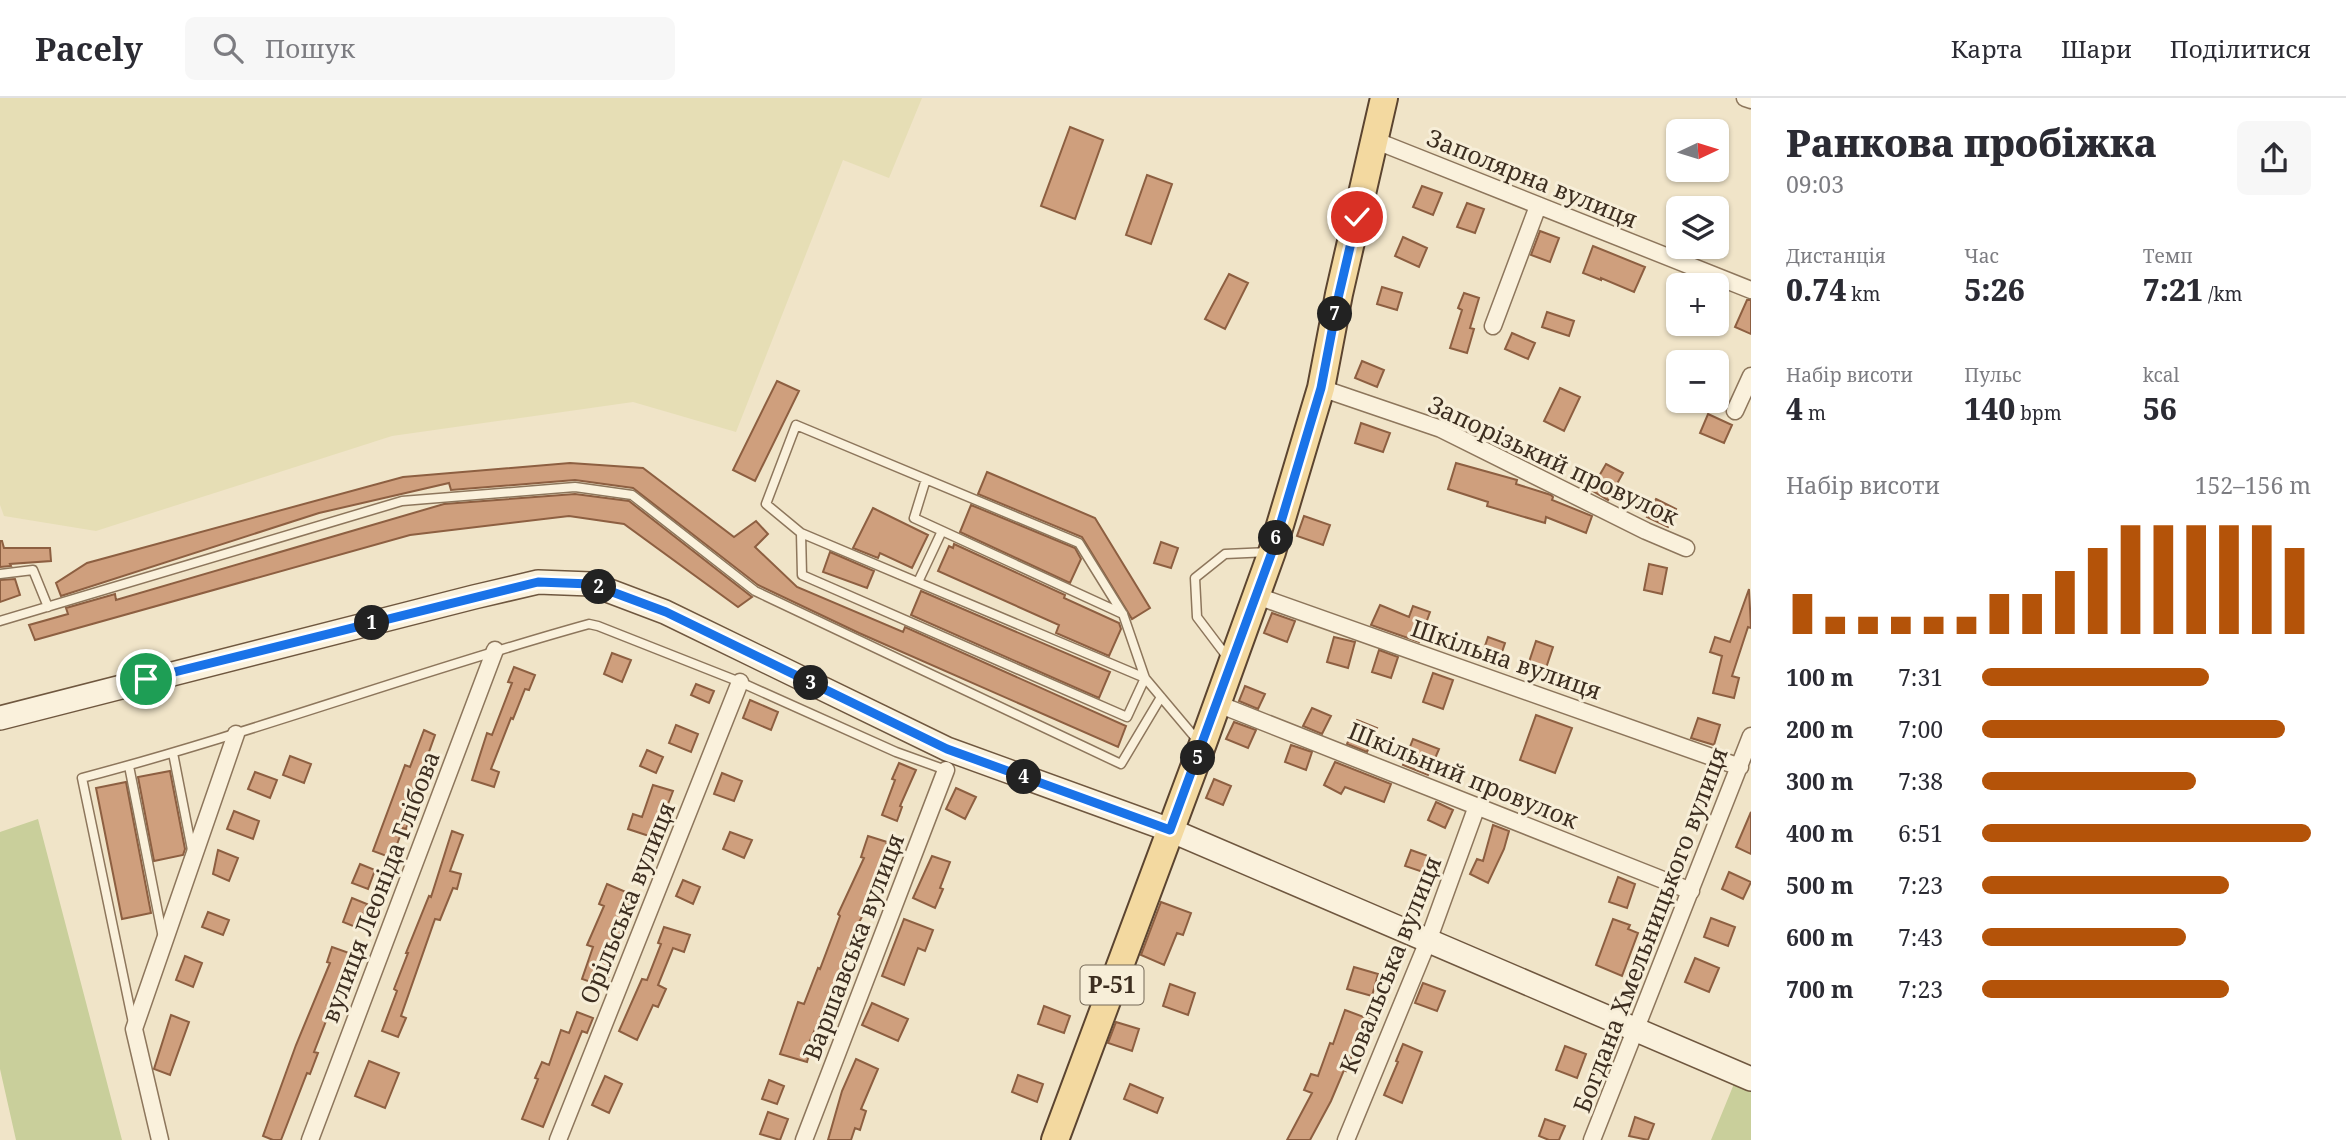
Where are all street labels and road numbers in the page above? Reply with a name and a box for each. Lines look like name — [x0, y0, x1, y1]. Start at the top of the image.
street label: Заполярна вулиця — [1422, 120, 1643, 235]
street label: Запорізький провулок — [1423, 387, 1685, 533]
street label: Шкільна вулиця — [1407, 611, 1606, 707]
street label: Шкільний провулок — [1344, 713, 1584, 836]
street label: Богдана Хмельницького вулиця — [1564, 742, 1735, 1117]
street label: вулиця Леоніда Глібова — [313, 746, 447, 1027]
street label: Орільська вулиця — [571, 797, 682, 1008]
street label: Варшавська вулиця — [794, 828, 911, 1065]
street label: Ковальська вулиця — [1331, 851, 1448, 1078]
road number: Р-51 — [1080, 965, 1144, 1004]

